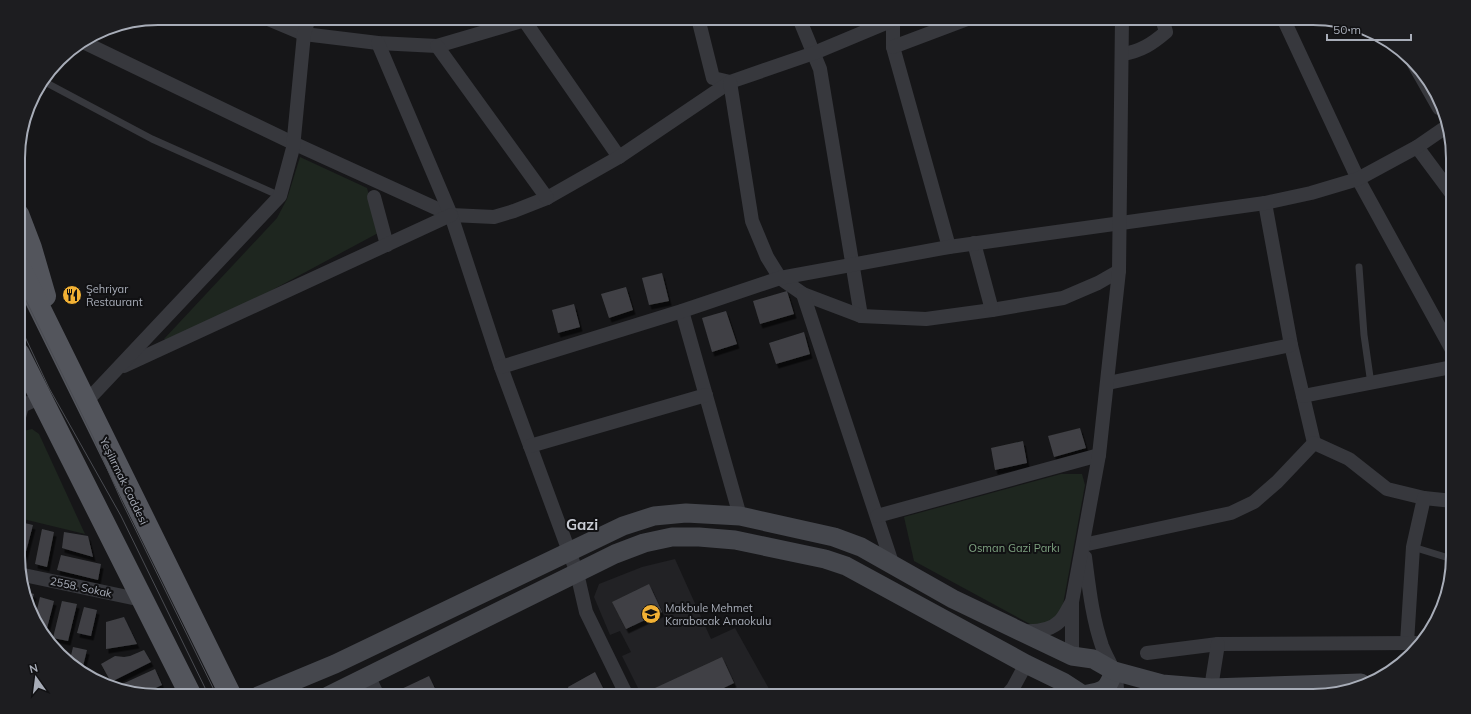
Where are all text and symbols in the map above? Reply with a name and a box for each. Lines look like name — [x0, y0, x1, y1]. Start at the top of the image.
scale bar — [1327, 16, 1411, 42]
text: 50 m — [1333, 22, 1361, 37]
place label: Şehriyar Restaurant — [86, 282, 143, 309]
restaurant icon: Şehriyar Restaurant — [61, 284, 83, 306]
street label: Yeşilırmak Caddesi — [96, 434, 151, 527]
district label: Gazi — [566, 515, 598, 534]
park label: Osman Gazi Parkı — [968, 541, 1060, 555]
street label: 2558. Sokak — [49, 574, 113, 600]
place label: Makbule Mehmet Karabacak Anaokulu — [665, 601, 771, 628]
school or university icon: Makbule Mehmet Karabacak Anaokulu — [640, 603, 662, 625]
north arrow — [16, 658, 56, 698]
text: N — [28, 660, 39, 676]

